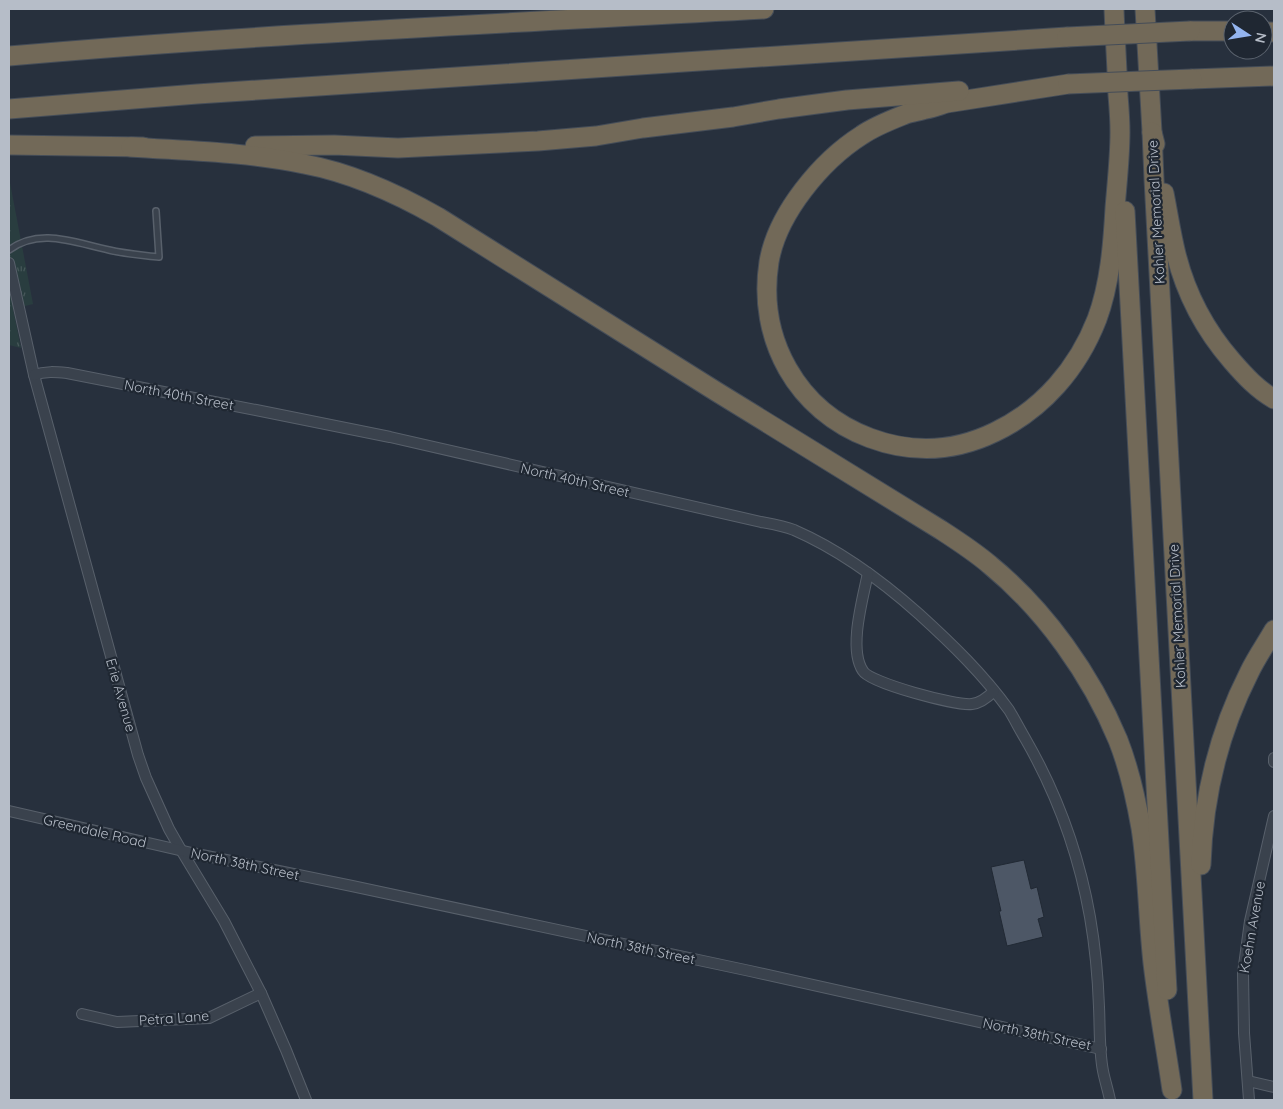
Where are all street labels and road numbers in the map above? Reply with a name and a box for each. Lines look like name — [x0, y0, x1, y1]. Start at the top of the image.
street label: Kohler Memorial Drive — [1143, 139, 1169, 284]
street label: North 40th Street — [123, 376, 235, 414]
street label: North 40th Street — [519, 459, 631, 501]
street label: Kohler Memorial Drive — [1164, 543, 1190, 688]
street label: Erie Avenue — [102, 656, 140, 734]
street label: Greendale Road — [42, 810, 148, 852]
street label: North 38th Street — [189, 844, 301, 884]
street label: Koehn Avenue — [1235, 879, 1269, 974]
street label: North 38th Street — [585, 928, 697, 968]
street label: Petra Lane — [138, 1007, 210, 1029]
street label: North 38th Street — [981, 1014, 1093, 1054]

